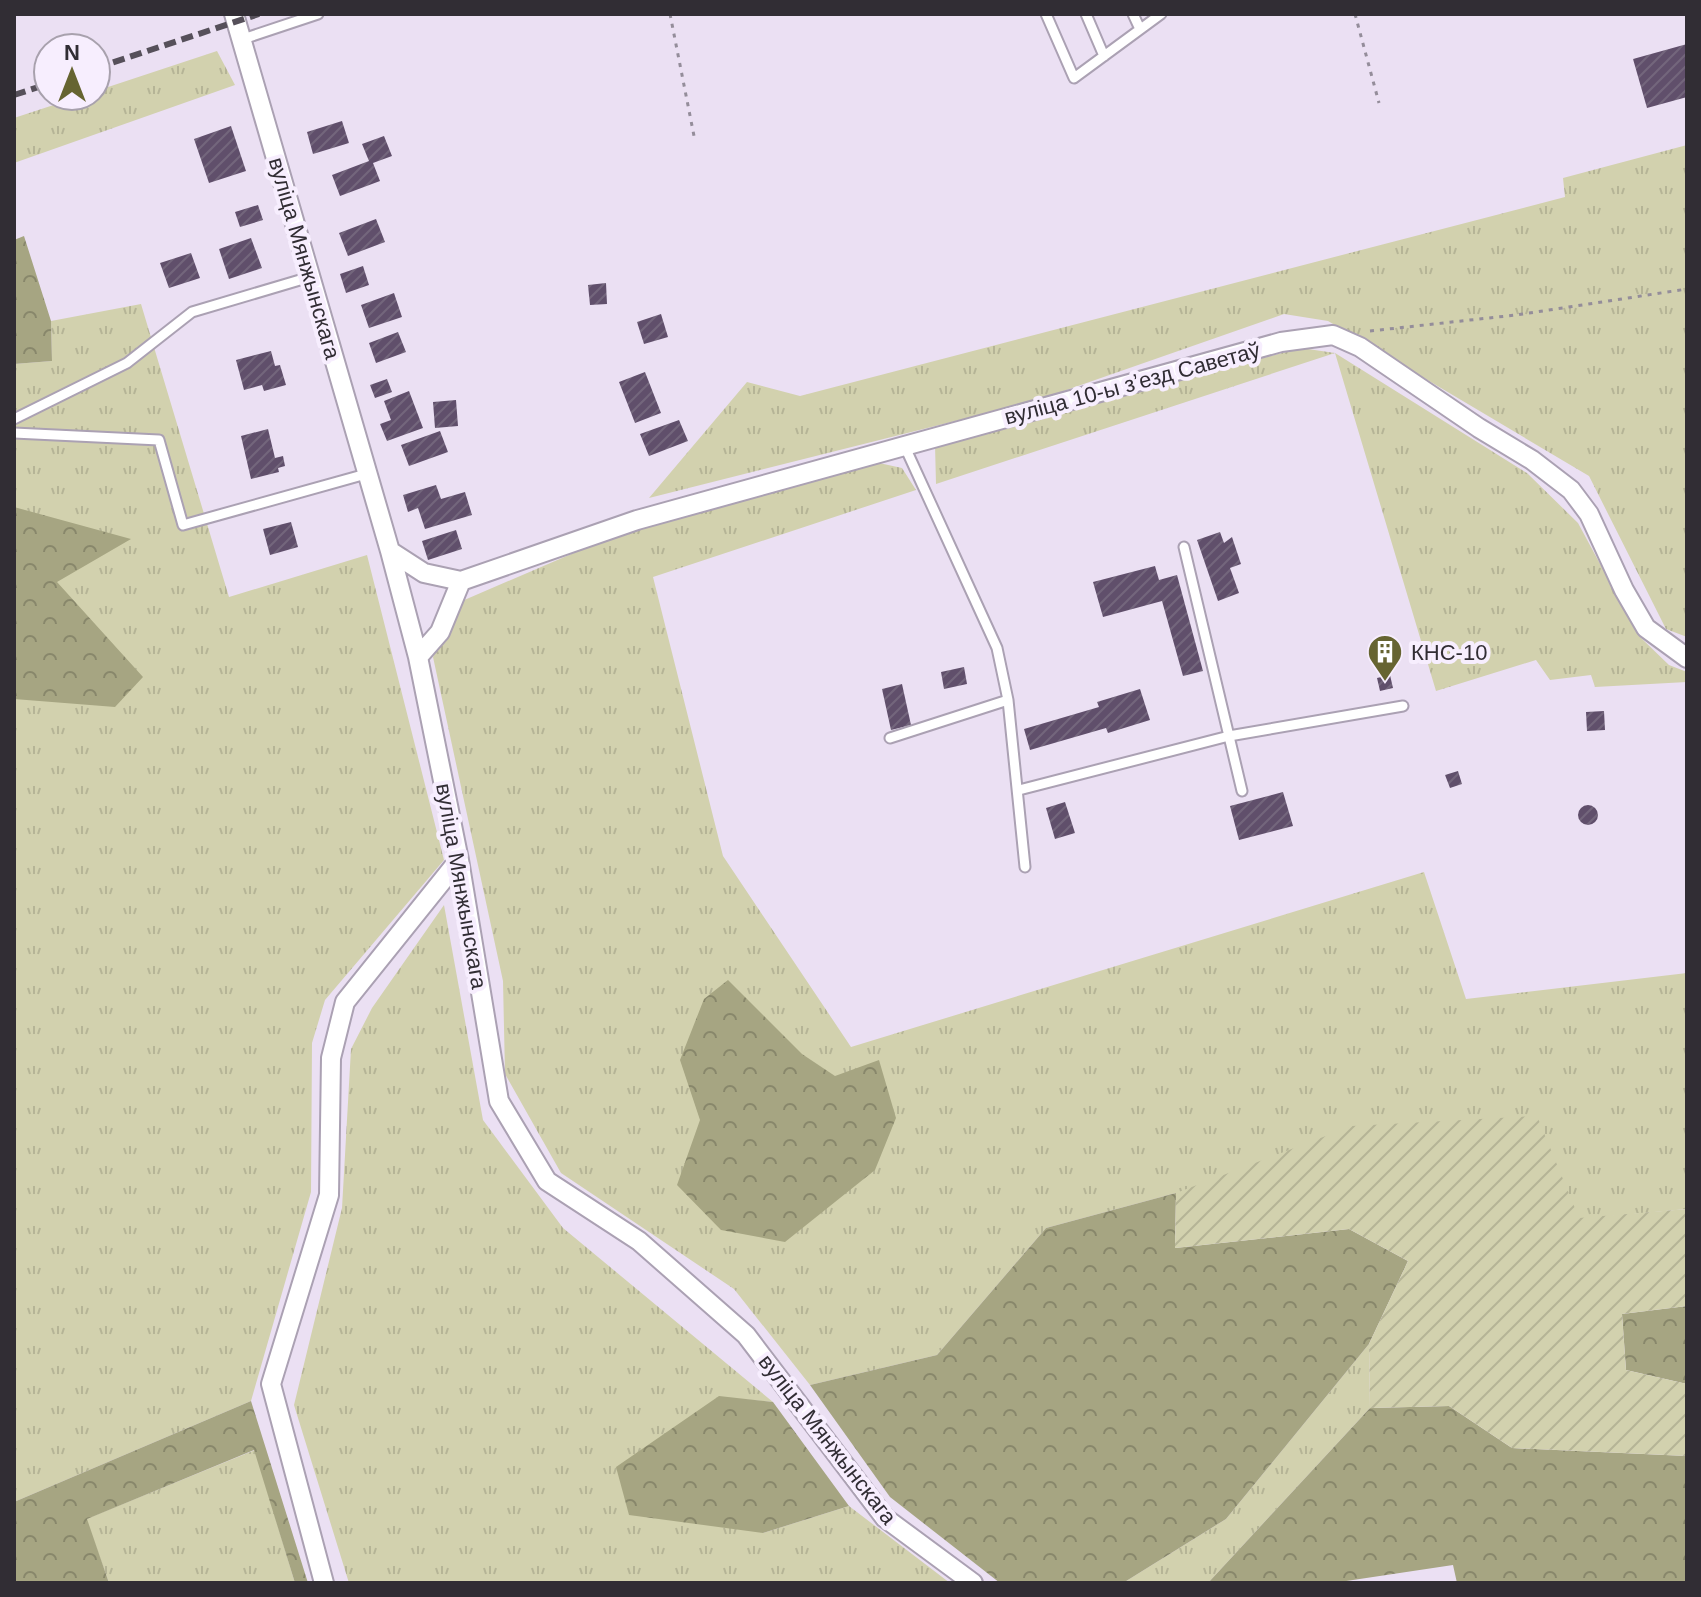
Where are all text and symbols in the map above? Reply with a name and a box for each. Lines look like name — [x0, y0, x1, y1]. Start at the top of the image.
north arrow — [32, 32, 112, 112]
text: N — [64, 40, 80, 65]
street label: вуліца Мянжынскага — [264, 154, 345, 363]
street label: вуліца 10-ы зʼезд Саветаў — [1001, 337, 1263, 430]
building icon: КНС-10 — [1366, 633, 1404, 683]
place label: КНС-10 — [1411, 640, 1487, 665]
street label: вуліца Мянжынскага — [431, 781, 492, 992]
street label: вуліца Мянжынскага — [754, 1349, 902, 1530]

